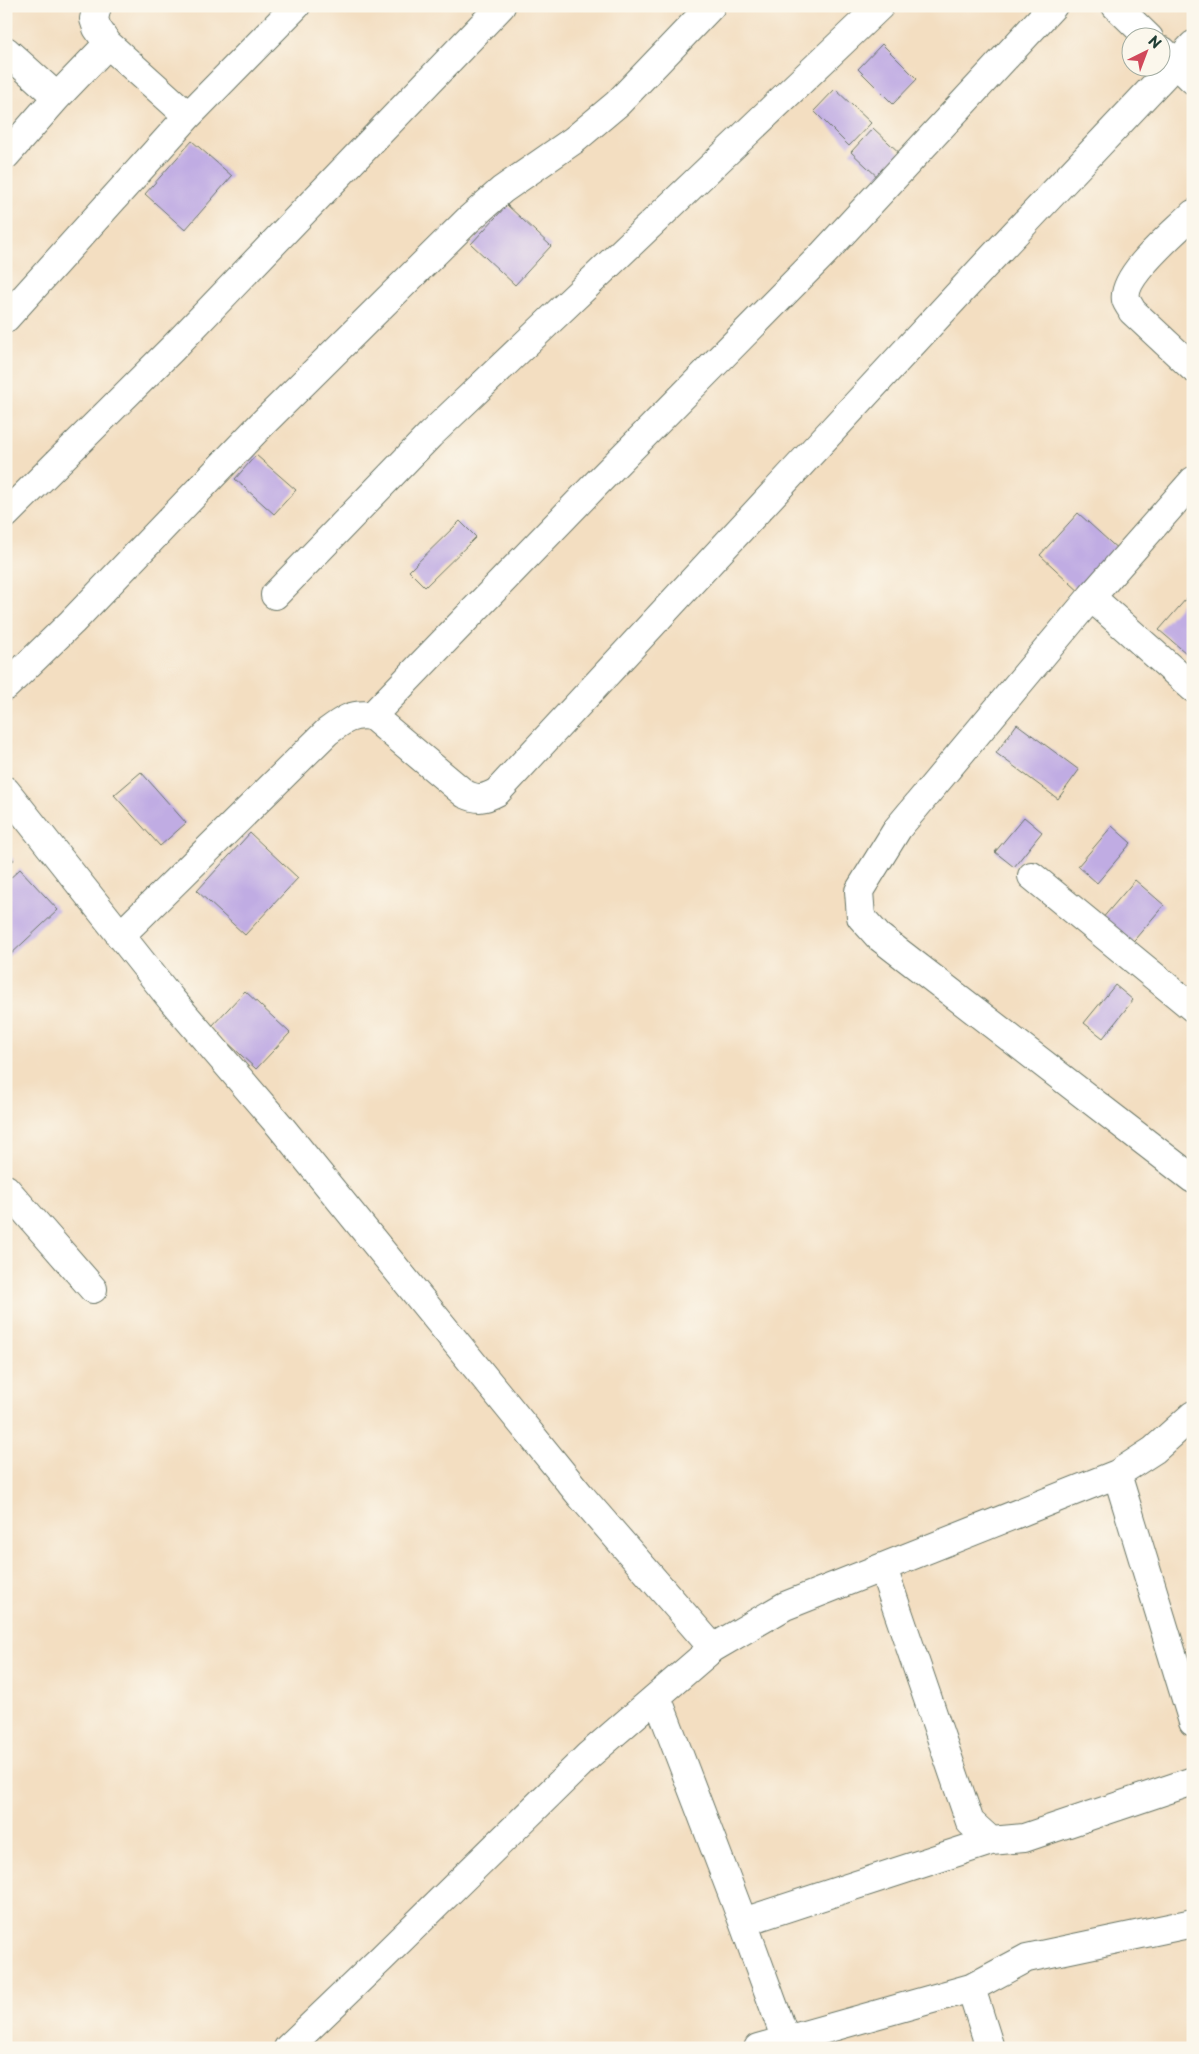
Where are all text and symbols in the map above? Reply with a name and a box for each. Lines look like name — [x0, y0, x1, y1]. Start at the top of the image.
north arrow — [1122, 28, 1172, 78]
text: N — [1144, 30, 1166, 53]

